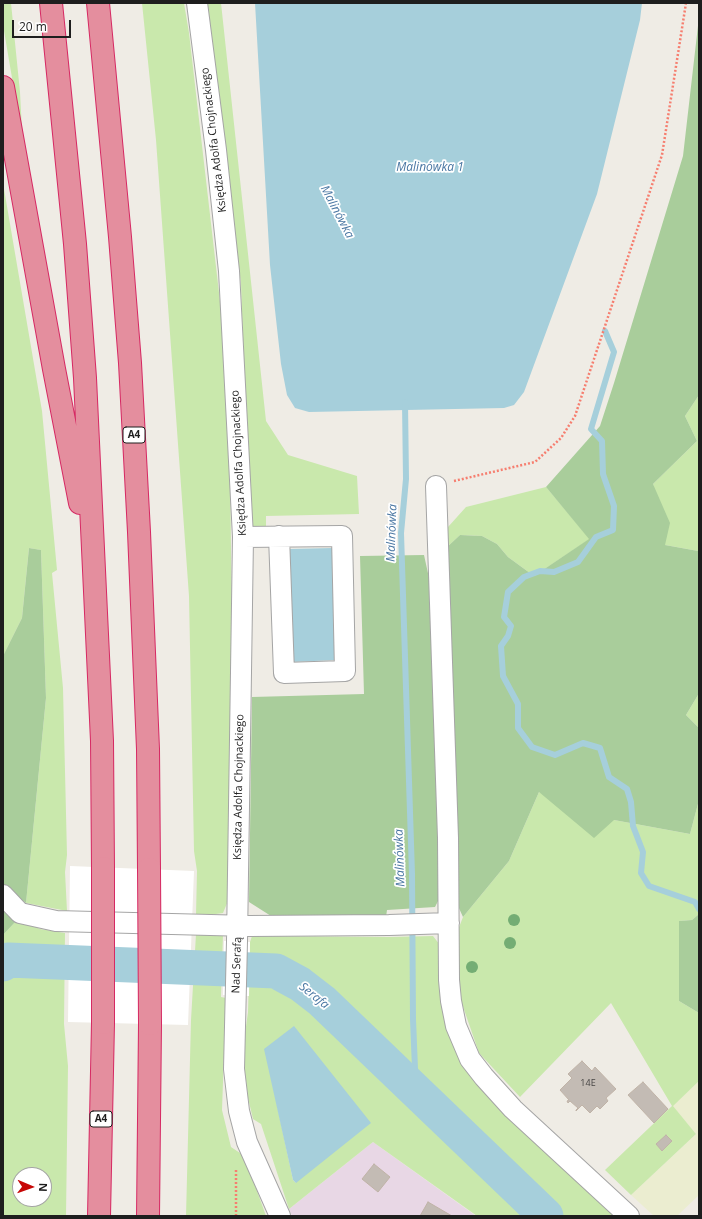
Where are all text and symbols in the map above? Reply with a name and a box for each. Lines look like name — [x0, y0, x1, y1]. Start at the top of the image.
scale bar — [14, 12, 73, 38]
text: 20 m — [19, 18, 47, 35]
street label: Księdza Adolfa Chojnackiego — [199, 67, 229, 213]
water label: Malinówka 1 — [396, 161, 464, 175]
water label: Malinówka — [317, 183, 357, 241]
street label: Księdza Adolfa Chojnackiego — [229, 390, 249, 536]
road number: A4 — [123, 427, 145, 443]
water label: Malinówka — [384, 504, 400, 562]
street label: Księdza Adolfa Chojnackiego — [231, 714, 247, 860]
water label: Malinówka — [392, 829, 408, 887]
street label: Nad Serafą — [229, 936, 245, 994]
water label: Serafa — [296, 980, 332, 1012]
house number: 14E — [580, 1078, 596, 1088]
road number: A4 — [90, 1111, 112, 1127]
north arrow — [12, 1167, 52, 1207]
text: N — [36, 1183, 51, 1192]

